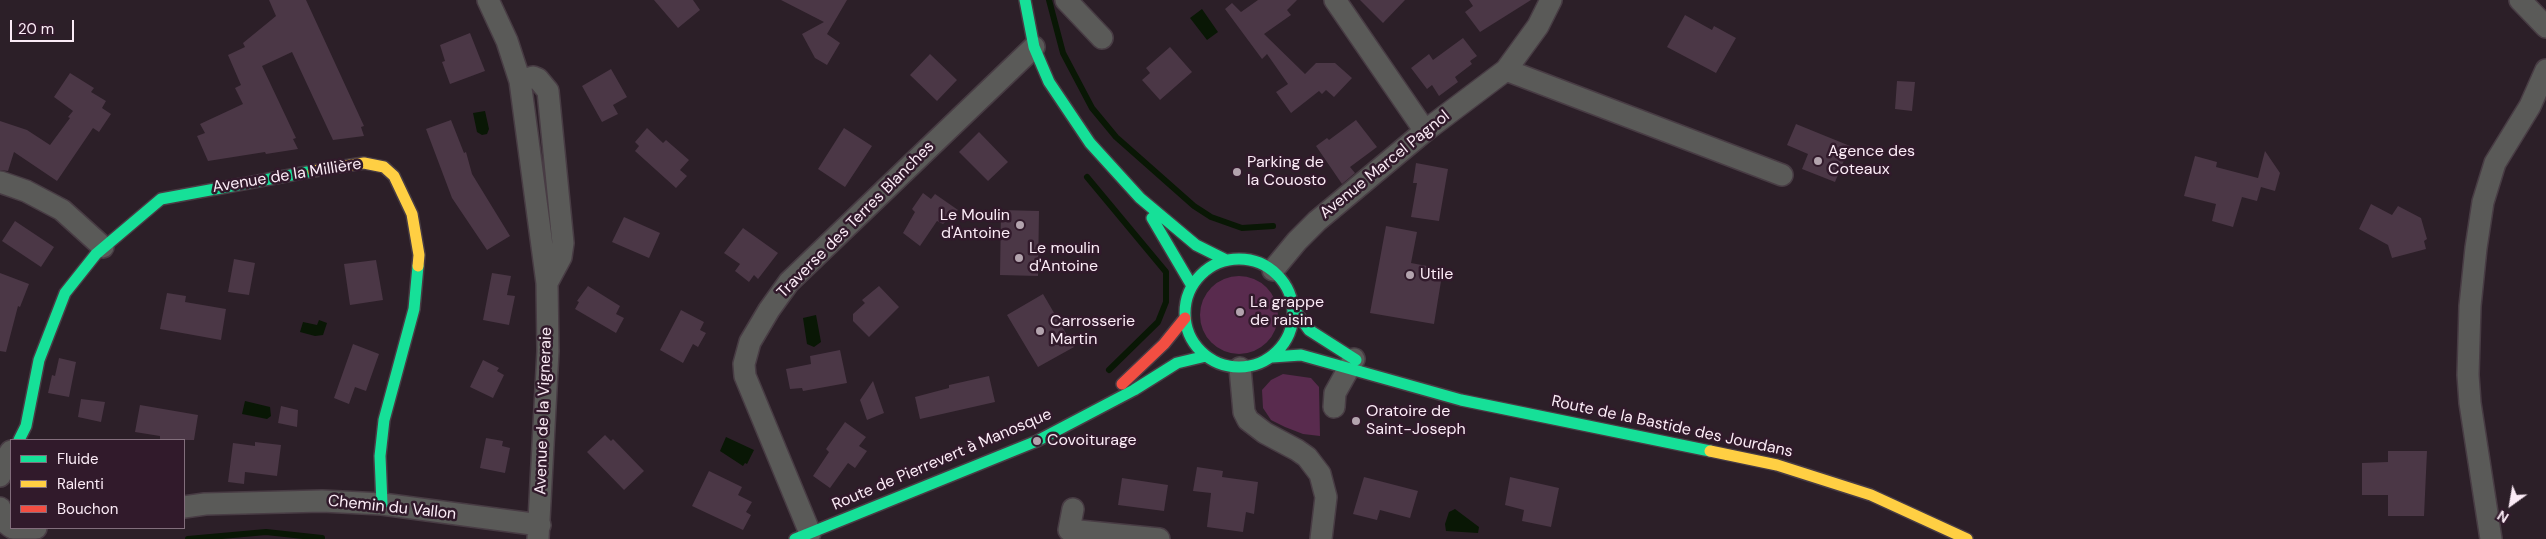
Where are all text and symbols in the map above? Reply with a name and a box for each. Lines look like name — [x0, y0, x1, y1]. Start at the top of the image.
scale bar — [12, 10, 76, 42]
text: 20 m — [18, 19, 54, 39]
street label: Avenue Marcel Pagnol — [1316, 107, 1454, 223]
street label: Traverse des Terres Blanches — [773, 137, 939, 303]
place label: Agence des Coteaux — [1828, 142, 1915, 180]
place label: Parking de la Couosto — [1247, 153, 1326, 191]
street label: Avenue de la Millière — [211, 155, 363, 197]
marker: Agence des Coteaux — [1812, 155, 1824, 167]
marker: Parking de la Couosto — [1231, 166, 1243, 178]
place label: Le Moulin d'Antoine — [940, 206, 1010, 244]
marker: Le Moulin d'Antoine — [1014, 219, 1026, 231]
place label: Le moulin d'Antoine — [1029, 239, 1100, 277]
marker: Le moulin d'Antoine — [1013, 252, 1025, 264]
place label: Utile — [1420, 265, 1453, 285]
marker: Utile — [1404, 269, 1416, 281]
place label: La grappe de raisin — [1250, 293, 1324, 331]
marker: La grappe de raisin — [1234, 306, 1246, 318]
place label: Carrosserie Martin — [1050, 312, 1135, 350]
marker: Carrosserie Martin — [1034, 325, 1046, 337]
street label: Avenue de la Vigneraie — [531, 327, 557, 495]
street label: Route de la Bastide des Jourdans — [1550, 392, 1794, 462]
place label: Oratoire de Saint-Joseph — [1366, 402, 1466, 440]
street label: Route de Pierrevert à Manosque — [829, 405, 1055, 515]
marker: Oratoire de Saint-Joseph — [1350, 415, 1362, 427]
place label: Covoiturage — [1047, 431, 1137, 451]
marker: Covoiturage — [1031, 435, 1043, 447]
legend — [10, 439, 185, 529]
text: Fluide — [57, 449, 99, 469]
text: Ralenti — [57, 474, 104, 494]
north arrow — [2486, 479, 2536, 529]
street label: Chemin du Vallon — [327, 492, 457, 524]
text: Bouchon — [57, 499, 118, 519]
text: N — [2494, 506, 2512, 527]

